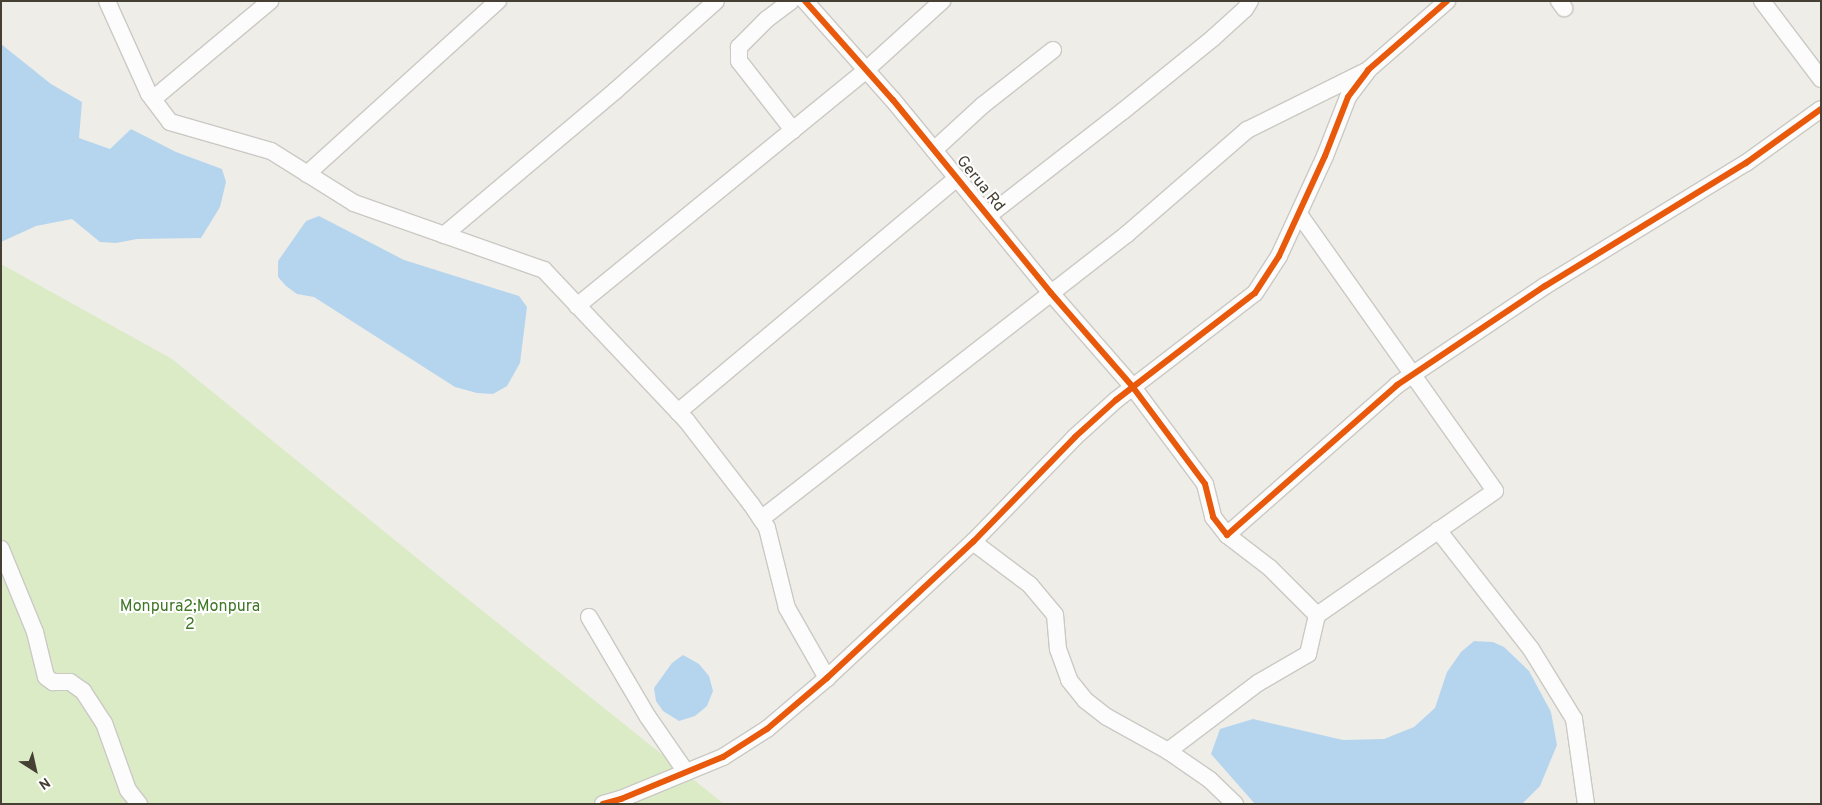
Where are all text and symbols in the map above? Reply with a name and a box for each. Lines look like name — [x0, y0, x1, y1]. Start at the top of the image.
street label: Gerua Rd — [952, 152, 1008, 216]
park label: Monpura2;Monpura 2 — [120, 597, 260, 635]
north arrow — [10, 745, 60, 795]
text: N — [35, 773, 53, 793]

